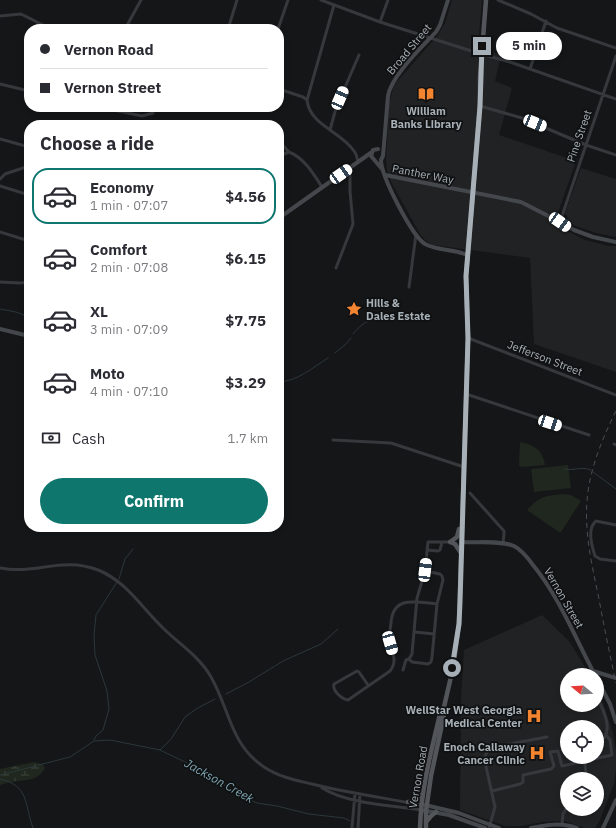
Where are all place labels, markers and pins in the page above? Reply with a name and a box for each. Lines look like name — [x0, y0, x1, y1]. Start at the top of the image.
library icon: William Banks Library — [417, 85, 435, 103]
place label: William Banks Library — [390, 104, 462, 131]
place label: Hills & Dales Estate — [366, 296, 430, 323]
place icon: Hills & Dales Estate — [345, 300, 363, 318]
place label: WellStar West Georgia Medical Center — [406, 703, 523, 730]
hospital icon: WellStar West Georgia Medical Center — [525, 707, 543, 725]
place label: Enoch Callaway Cancer Clinic — [443, 740, 525, 767]
hospital icon: Enoch Callaway Cancer Clinic — [528, 744, 546, 762]

